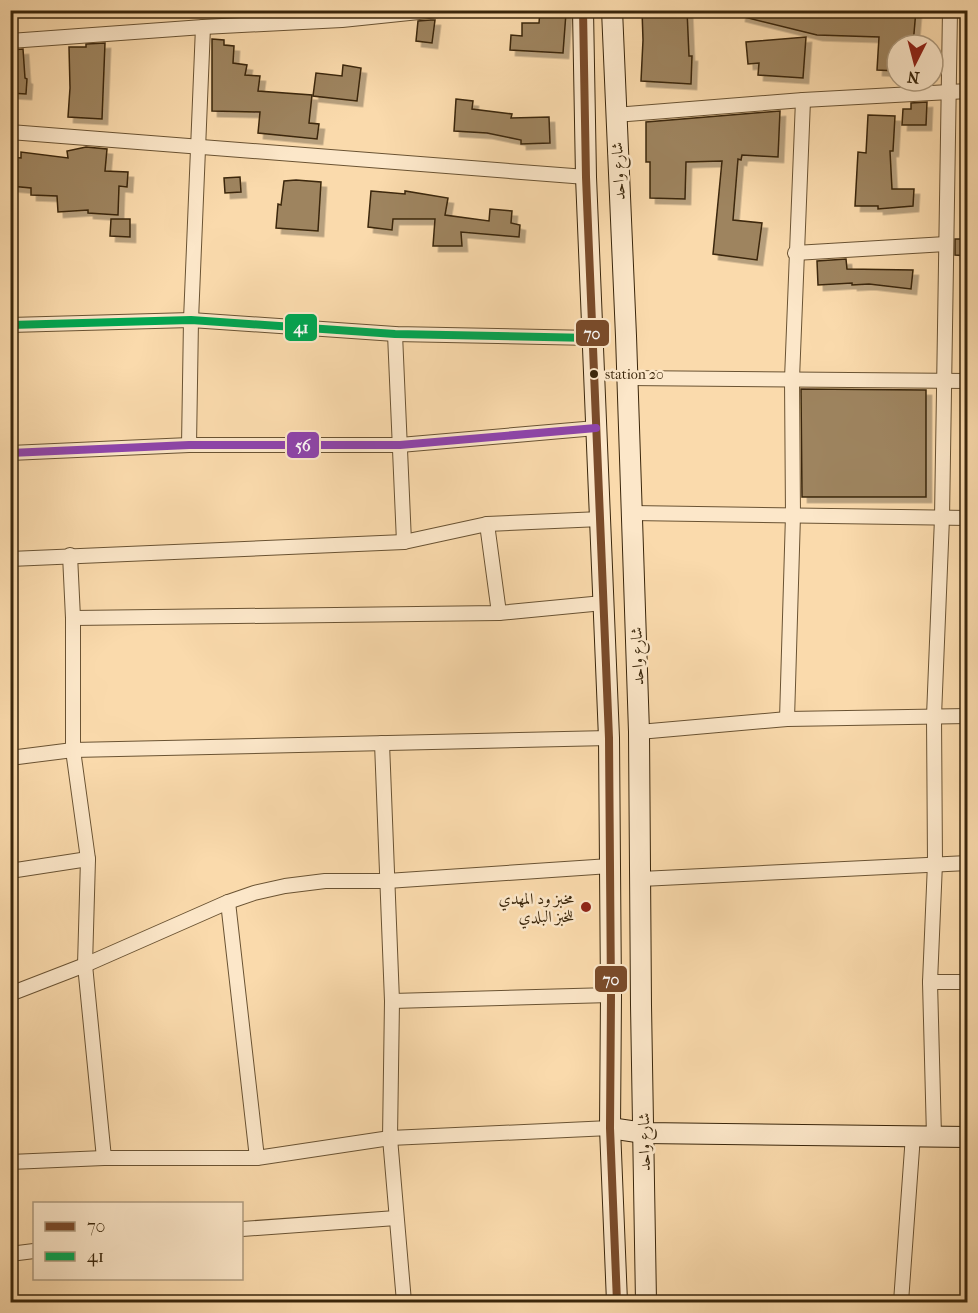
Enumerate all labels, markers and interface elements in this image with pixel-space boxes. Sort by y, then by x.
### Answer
north arrow [885,33,945,93]
text: N [906,67,921,88]
street label: شارع واحد [607,141,633,201]
line badge: 41 [284,313,318,342]
text: 41 [292,318,309,338]
line badge: 70 [575,319,610,347]
text: 70 [583,324,600,343]
place label: station 20 [605,366,664,383]
marker: station 20 [588,368,600,380]
line badge: 56 [286,431,320,459]
text: 56 [295,436,311,455]
street label: شارع واحد [626,626,652,685]
place label: مخبز ود المهدي للخبز البلدي [498,889,574,929]
marker: مخبز ود المهدي للخبز البلدي [579,900,593,914]
line badge: 70 [594,965,628,993]
text: 70 [602,970,619,989]
street label: شارع واحد [634,1113,658,1171]
legend [33,1202,243,1280]
text: 70 [87,1216,106,1237]
text: 41 [87,1246,104,1267]

